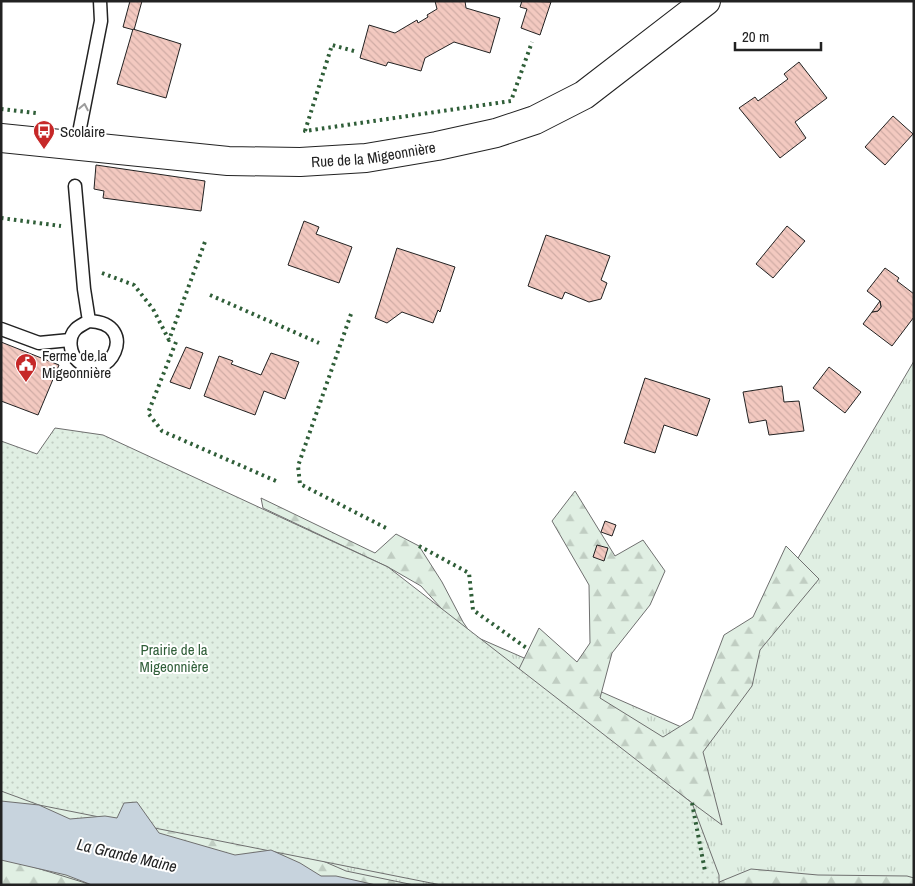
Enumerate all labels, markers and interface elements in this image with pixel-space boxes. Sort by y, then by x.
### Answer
scale bar [735,20,821,52]
text: 20 m [742,26,769,47]
one-way arrow [78,103,89,112]
bus stop icon: Scolaire [32,119,56,150]
place label: Scolaire [60,121,105,142]
street label: Rue de la Migeonnière [311,136,437,172]
place label: Ferme de la Migeonnière [42,345,111,383]
public building icon: Ferme de la Migeonnière [14,352,38,383]
park label: Prairie de la Migeonnière [139,639,209,677]
water label: La Grande Maine [75,833,179,877]

